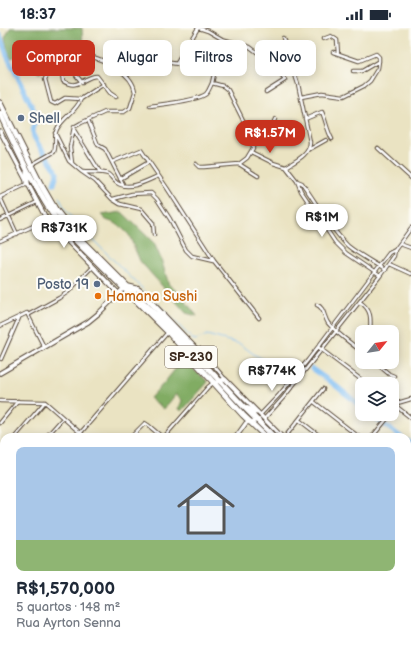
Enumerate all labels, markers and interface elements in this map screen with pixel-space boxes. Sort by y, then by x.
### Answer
text: 18:37 [20,5,56,24]
chip: Comprar [12,40,95,76]
chip: Alugar [103,40,172,76]
chip: Filtros [180,40,247,76]
chip: Novo [255,40,316,76]
place label: Shell [29,110,60,127]
marker: Shell [16,113,26,123]
pin: R$1.57M [233,120,307,154]
text: R$1.57M [244,125,296,141]
pin: R$1M [298,204,346,238]
text: R$1M [305,209,339,225]
pin: R$731K [31,215,97,249]
text: R$731K [41,220,87,236]
place label: Posto 19 [37,276,89,293]
marker: Posto 19 [92,279,102,289]
place label: Hamana Sushi [106,288,197,305]
marker: Hamana Sushi [93,291,103,301]
north arrow [355,325,399,369]
map controls [355,325,399,421]
road number: SP-230 [165,346,217,368]
pin: R$774K [239,358,305,392]
text: R$774K [248,363,296,379]
button: layers [355,377,399,421]
icon: home [170,473,242,545]
text: R$1,570,000 [16,579,115,599]
text: 5 quartos · 148 m² [16,599,120,615]
text: Rua Ayrton Senna [16,615,121,631]

